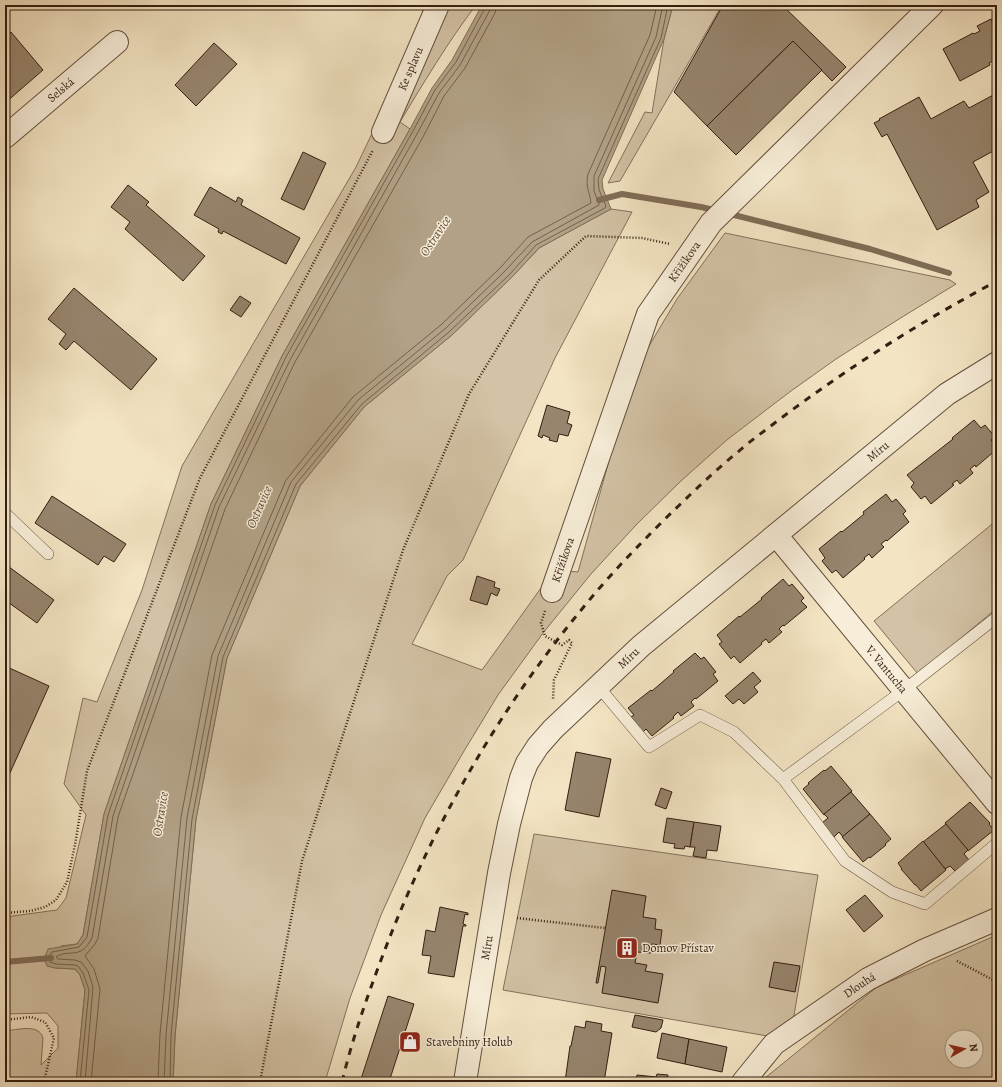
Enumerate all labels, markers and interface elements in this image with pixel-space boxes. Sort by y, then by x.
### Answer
street label: Ke splavu [394,44,427,93]
street label: Selská [44,74,78,106]
water label: Ostravice [416,212,455,259]
street label: Křižíkova [664,237,704,285]
street label: Míru [863,437,893,465]
water label: Ostravice [242,483,276,531]
street label: Křižíkova [548,535,578,585]
street label: V. Vantucha [861,641,912,697]
street label: Míru [614,643,643,672]
water label: Ostravice [148,790,172,838]
street label: Míru [477,934,497,961]
building icon: Domov Přístav [614,935,640,961]
place label: Domov Přístav [642,940,715,956]
street label: Dlouhá [840,968,879,1002]
shop icon: Stavebniny Holub [397,1029,423,1055]
north arrow [944,1029,984,1069]
place label: Stavebniny Holub [426,1034,513,1050]
text: N [965,1043,981,1053]

